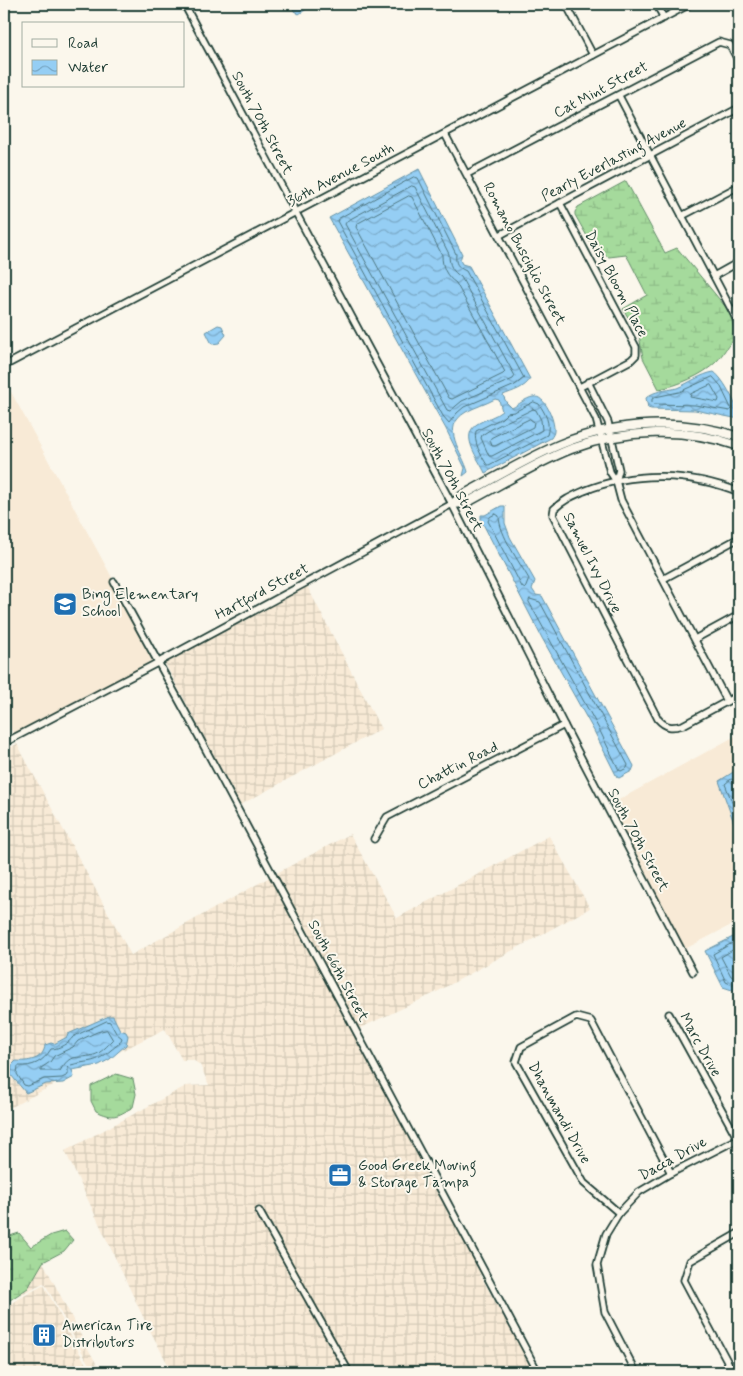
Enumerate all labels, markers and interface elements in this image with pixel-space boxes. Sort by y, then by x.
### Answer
legend [22,22,185,88]
text: Road [68,34,98,54]
street label: Cat Mint Street [550,57,652,123]
text: Water [68,58,108,78]
street label: South 70th Street [226,68,298,178]
street label: Pearly Everlasting Avenue [538,113,691,208]
street label: 36th Avenue South [284,138,398,212]
street label: Romano Busciglio Street [478,179,570,329]
street label: Daisy Bloom Place [580,227,653,341]
street label: South 70th Street [416,425,488,535]
street label: Samuel Ivy Drive [558,509,626,617]
street label: Hartford Street [212,559,313,627]
place label: Bing Elementary School [82,585,198,622]
school or university icon: Bing Elementary School [52,591,78,617]
street label: Chattin Road [414,737,502,795]
street label: South 70th Street [602,785,674,895]
street label: South 66th Street [303,917,373,1025]
street label: Marc Drive [674,1010,726,1081]
street label: Dhanmandi Drive [523,1058,595,1168]
street label: Dacca Drive [635,1132,711,1186]
place label: Good Greek Moving & Storage Tampa [358,1156,476,1193]
office icon: Good Greek Moving & Storage Tampa [327,1162,353,1188]
place label: American Tire Distributors [62,1316,153,1353]
building icon: American Tire Distributors [31,1322,57,1348]

